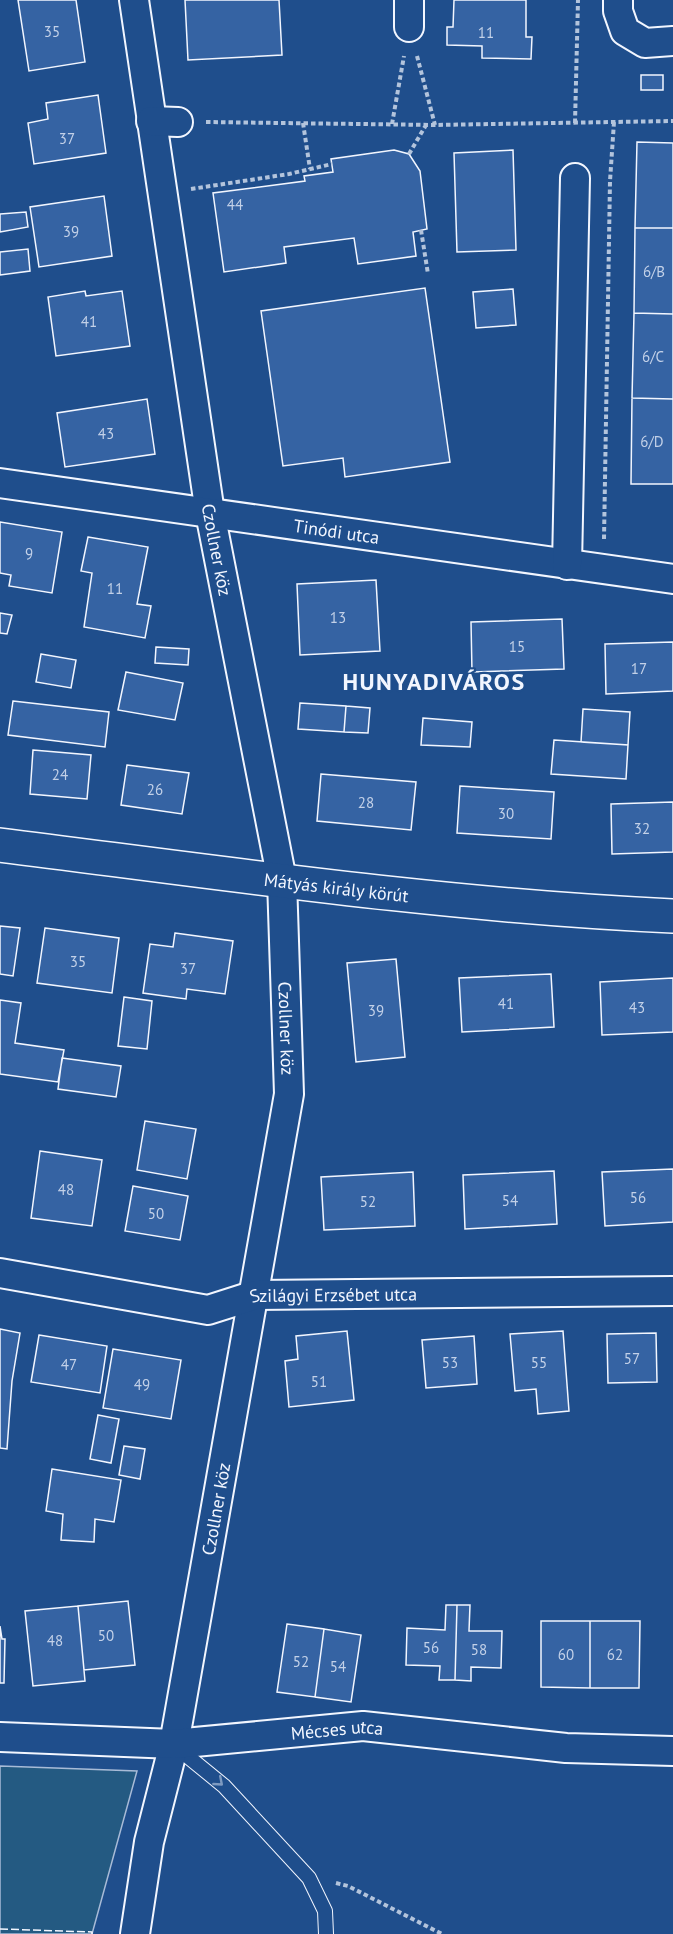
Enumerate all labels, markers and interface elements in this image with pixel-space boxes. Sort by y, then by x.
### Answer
house number: 35 [44,22,60,41]
house number: 11 [478,23,494,42]
house number: 37 [59,129,75,148]
house number: 44 [227,195,243,214]
house number: 39 [63,222,79,241]
house number: 6/B [643,262,665,281]
house number: 41 [81,312,97,331]
house number: 6/C [642,347,664,366]
house number: 43 [98,424,114,443]
house number: 6/D [640,432,664,451]
street label: Czollner köz [197,502,237,598]
street label: Tinódi utca [292,514,381,548]
house number: 9 [25,544,33,563]
house number: 11 [107,579,123,598]
house number: 13 [330,608,346,627]
house number: 15 [509,637,525,656]
house number: 17 [631,659,647,678]
district label: HUNYADIVÁROS [342,666,526,697]
house number: 24 [52,765,68,784]
house number: 26 [147,780,163,799]
house number: 28 [358,793,374,812]
house number: 30 [498,804,514,823]
house number: 32 [634,819,650,838]
street label: Mátyás király körút [263,867,410,907]
house number: 35 [70,952,86,971]
house number: 37 [180,959,196,978]
street label: Czollner köz [274,981,300,1075]
house number: 41 [498,994,514,1013]
house number: 43 [629,998,645,1017]
house number: 39 [368,1001,384,1020]
house number: 48 [58,1180,74,1199]
house number: 56 [630,1188,646,1207]
house number: 54 [502,1191,518,1210]
house number: 52 [360,1192,376,1211]
house number: 50 [148,1204,164,1223]
street label: Szilágyi Erzsébet utca [246,1282,417,1308]
house number: 57 [624,1349,640,1368]
house number: 53 [442,1353,458,1372]
house number: 55 [531,1353,547,1372]
house number: 47 [61,1355,77,1374]
house number: 51 [311,1372,327,1391]
house number: 49 [134,1375,150,1394]
street label: Czollner köz [197,1461,235,1557]
house number: 50 [98,1626,114,1645]
house number: 48 [47,1631,63,1650]
house number: 56 [423,1638,439,1657]
house number: 58 [471,1640,487,1659]
house number: 60 [558,1645,574,1664]
house number: 62 [607,1645,623,1664]
house number: 52 [293,1652,309,1671]
house number: 54 [330,1657,346,1676]
street label: Mécses utca [290,1714,385,1744]
one-way arrow [212,1775,223,1786]

